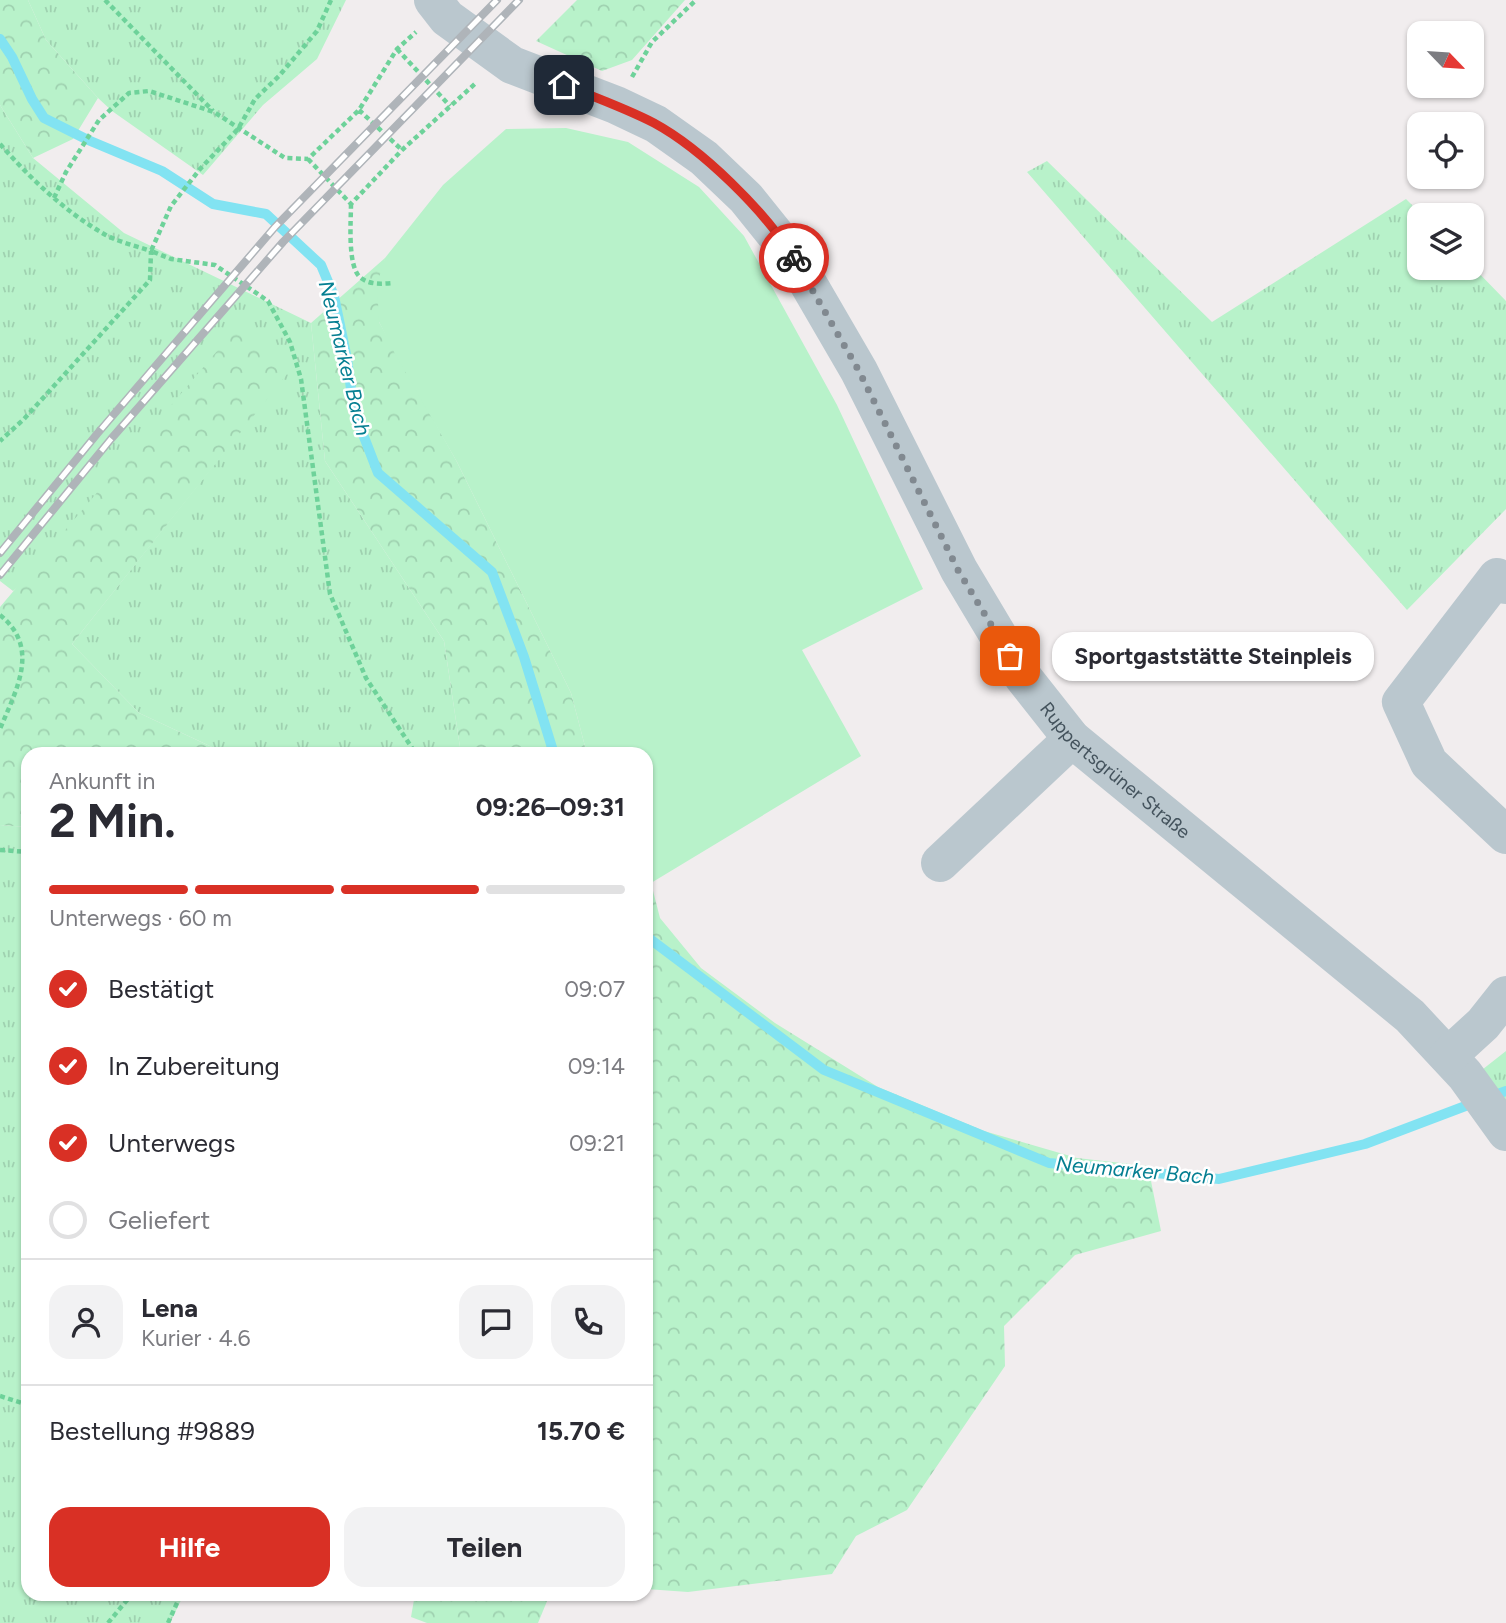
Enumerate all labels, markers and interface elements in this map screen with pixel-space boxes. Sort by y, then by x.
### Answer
north arrow [1407,21,1484,98]
map controls [1407,21,1484,280]
pin [534,55,594,115]
icon: home [545,66,583,104]
button: locate [1407,112,1484,189]
button: layers [1407,203,1484,280]
courier [759,223,829,293]
icon: bike [775,239,813,277]
water label: Neumarker Bach [314,278,376,438]
pin [980,626,1040,686]
callout: Sportgaststätte Steinpleis [1052,632,1374,680]
icon: bag [991,637,1029,675]
text: Sportgaststätte Steinpleis [1074,642,1352,670]
street label: Ruppertsgrüner Straße [1036,697,1195,843]
text: Ankunft in [49,767,155,795]
text: 09:26–09:31 [476,791,625,823]
text: 2 Min. [49,793,176,849]
text: Unterwegs · 60 m [49,904,232,932]
icon: check [49,970,87,1008]
text: Bestätigt [108,973,214,1005]
text: 09:07 [564,975,625,1003]
icon: check [49,1047,87,1085]
text: In Zubereitung [108,1050,280,1082]
text: 09:14 [568,1052,625,1080]
icon: check [49,1124,87,1162]
text: Unterwegs [108,1127,235,1159]
text: 09:21 [569,1129,625,1157]
water label: Neumarker Bach [1055,1151,1215,1189]
text: Geliefert [108,1204,210,1236]
button: person [49,1285,123,1359]
button: chat [459,1285,533,1359]
button: phone [551,1285,625,1359]
text: Lena [141,1292,198,1324]
text: Kurier · 4.6 [141,1324,251,1352]
text: Bestellung #9889 [49,1415,255,1447]
text: 15.70 € [537,1415,625,1447]
button: Hilfe [49,1507,330,1587]
button: Teilen [344,1507,625,1587]

